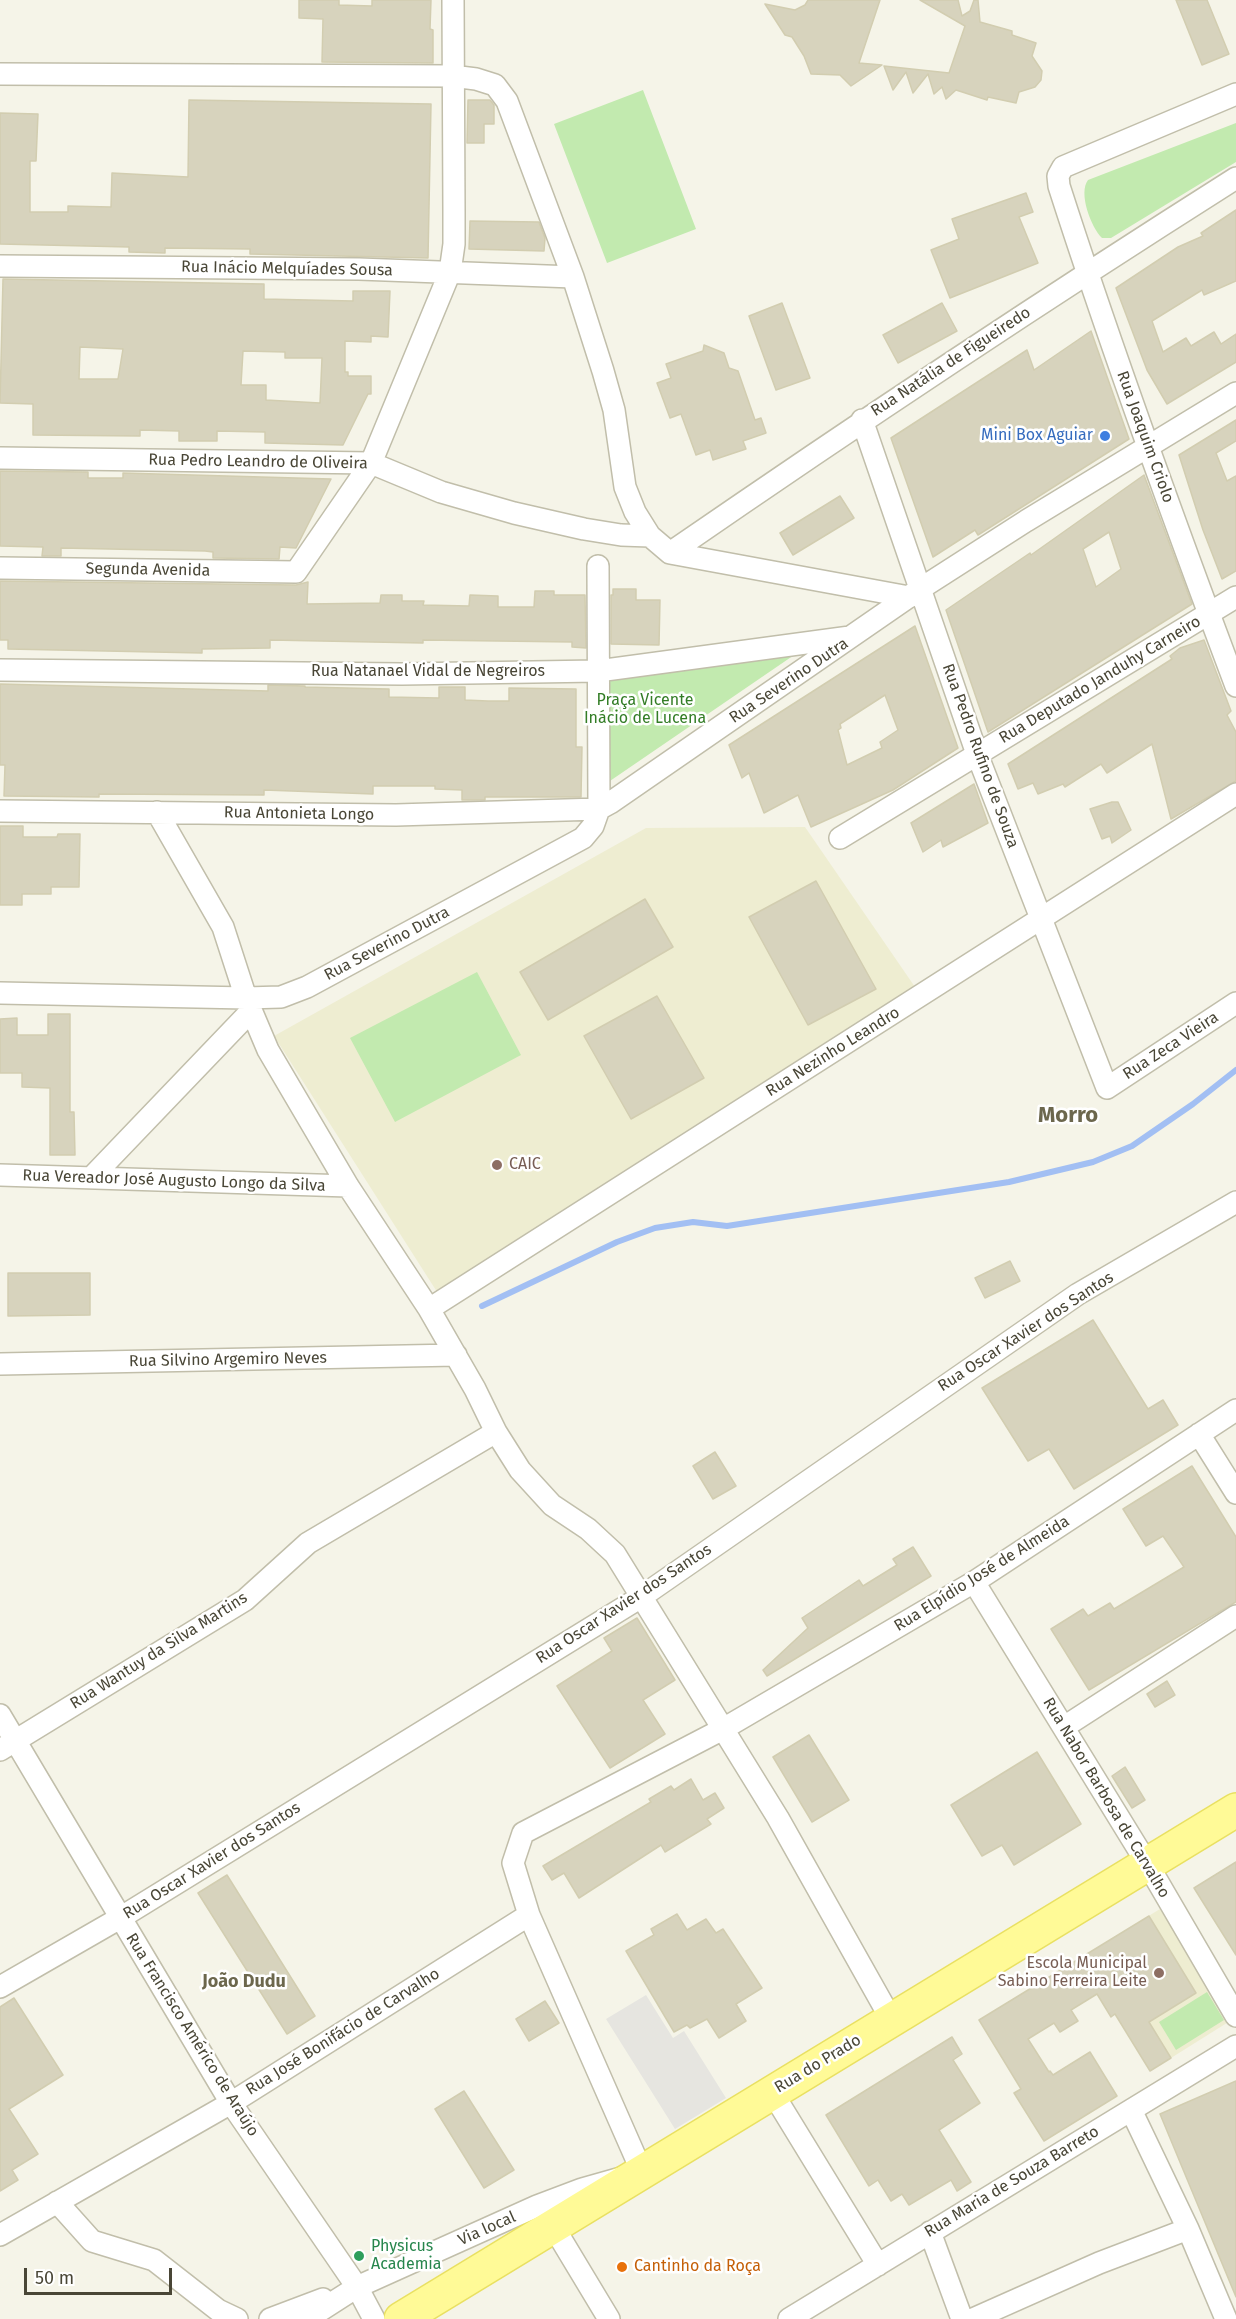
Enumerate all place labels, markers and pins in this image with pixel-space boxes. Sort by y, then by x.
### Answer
place label: Mini Box Aguiar [981,426,1093,446]
marker: Mini Box Aguiar [1098,429,1112,443]
place label: CAIC [509,1155,541,1175]
marker: CAIC [490,1158,504,1172]
place label: Escola Municipal Sabino Ferreira Leite [998,1954,1147,1992]
marker: Escola Municipal Sabino Ferreira Leite [1152,1966,1166,1980]
place label: Physicus Academia [371,2237,442,2275]
marker: Physicus Academia [352,2249,366,2263]
place label: Cantinho da Roça [634,2257,761,2277]
marker: Cantinho da Roça [615,2260,629,2274]

